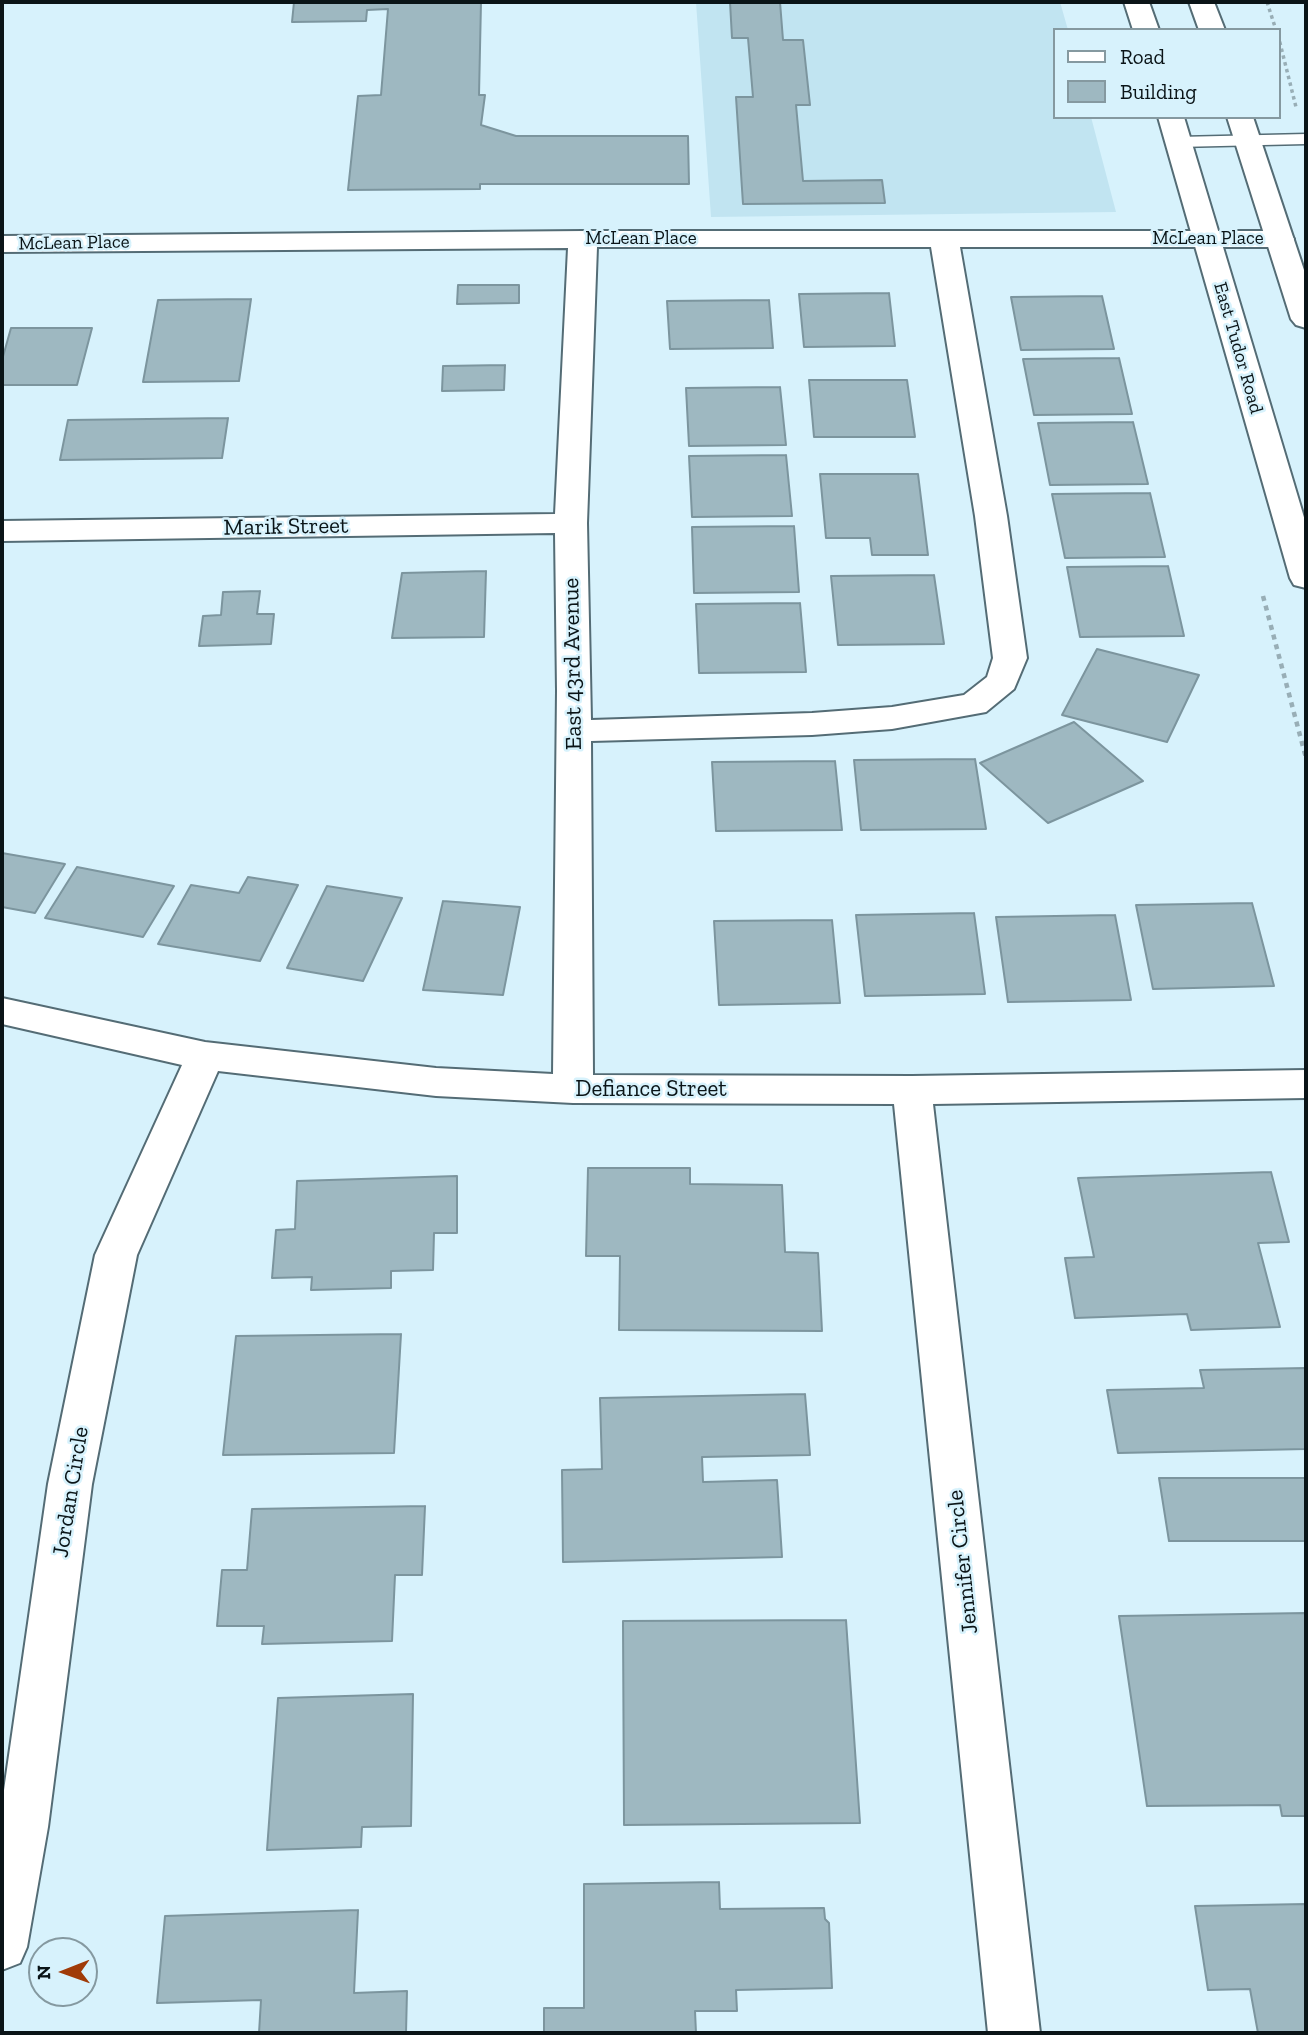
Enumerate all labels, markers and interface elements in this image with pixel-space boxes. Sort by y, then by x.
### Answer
legend [1052,28,1280,119]
text: Road [1120,44,1165,69]
text: Building [1120,79,1197,104]
street label: McLean Place [585,228,697,250]
street label: McLean Place [1152,228,1264,250]
street label: McLean Place [18,231,130,255]
street label: East Tudor Road [1208,280,1268,416]
street label: Marik Street [223,512,349,542]
street label: East 43rd Avenue [558,578,588,750]
street label: Defiance Street [575,1075,727,1103]
street label: Jordan Circle [47,1425,95,1559]
street label: Jennifer Circle [942,1489,984,1635]
north arrow [28,1937,98,2007]
text: N [32,1965,55,1980]

